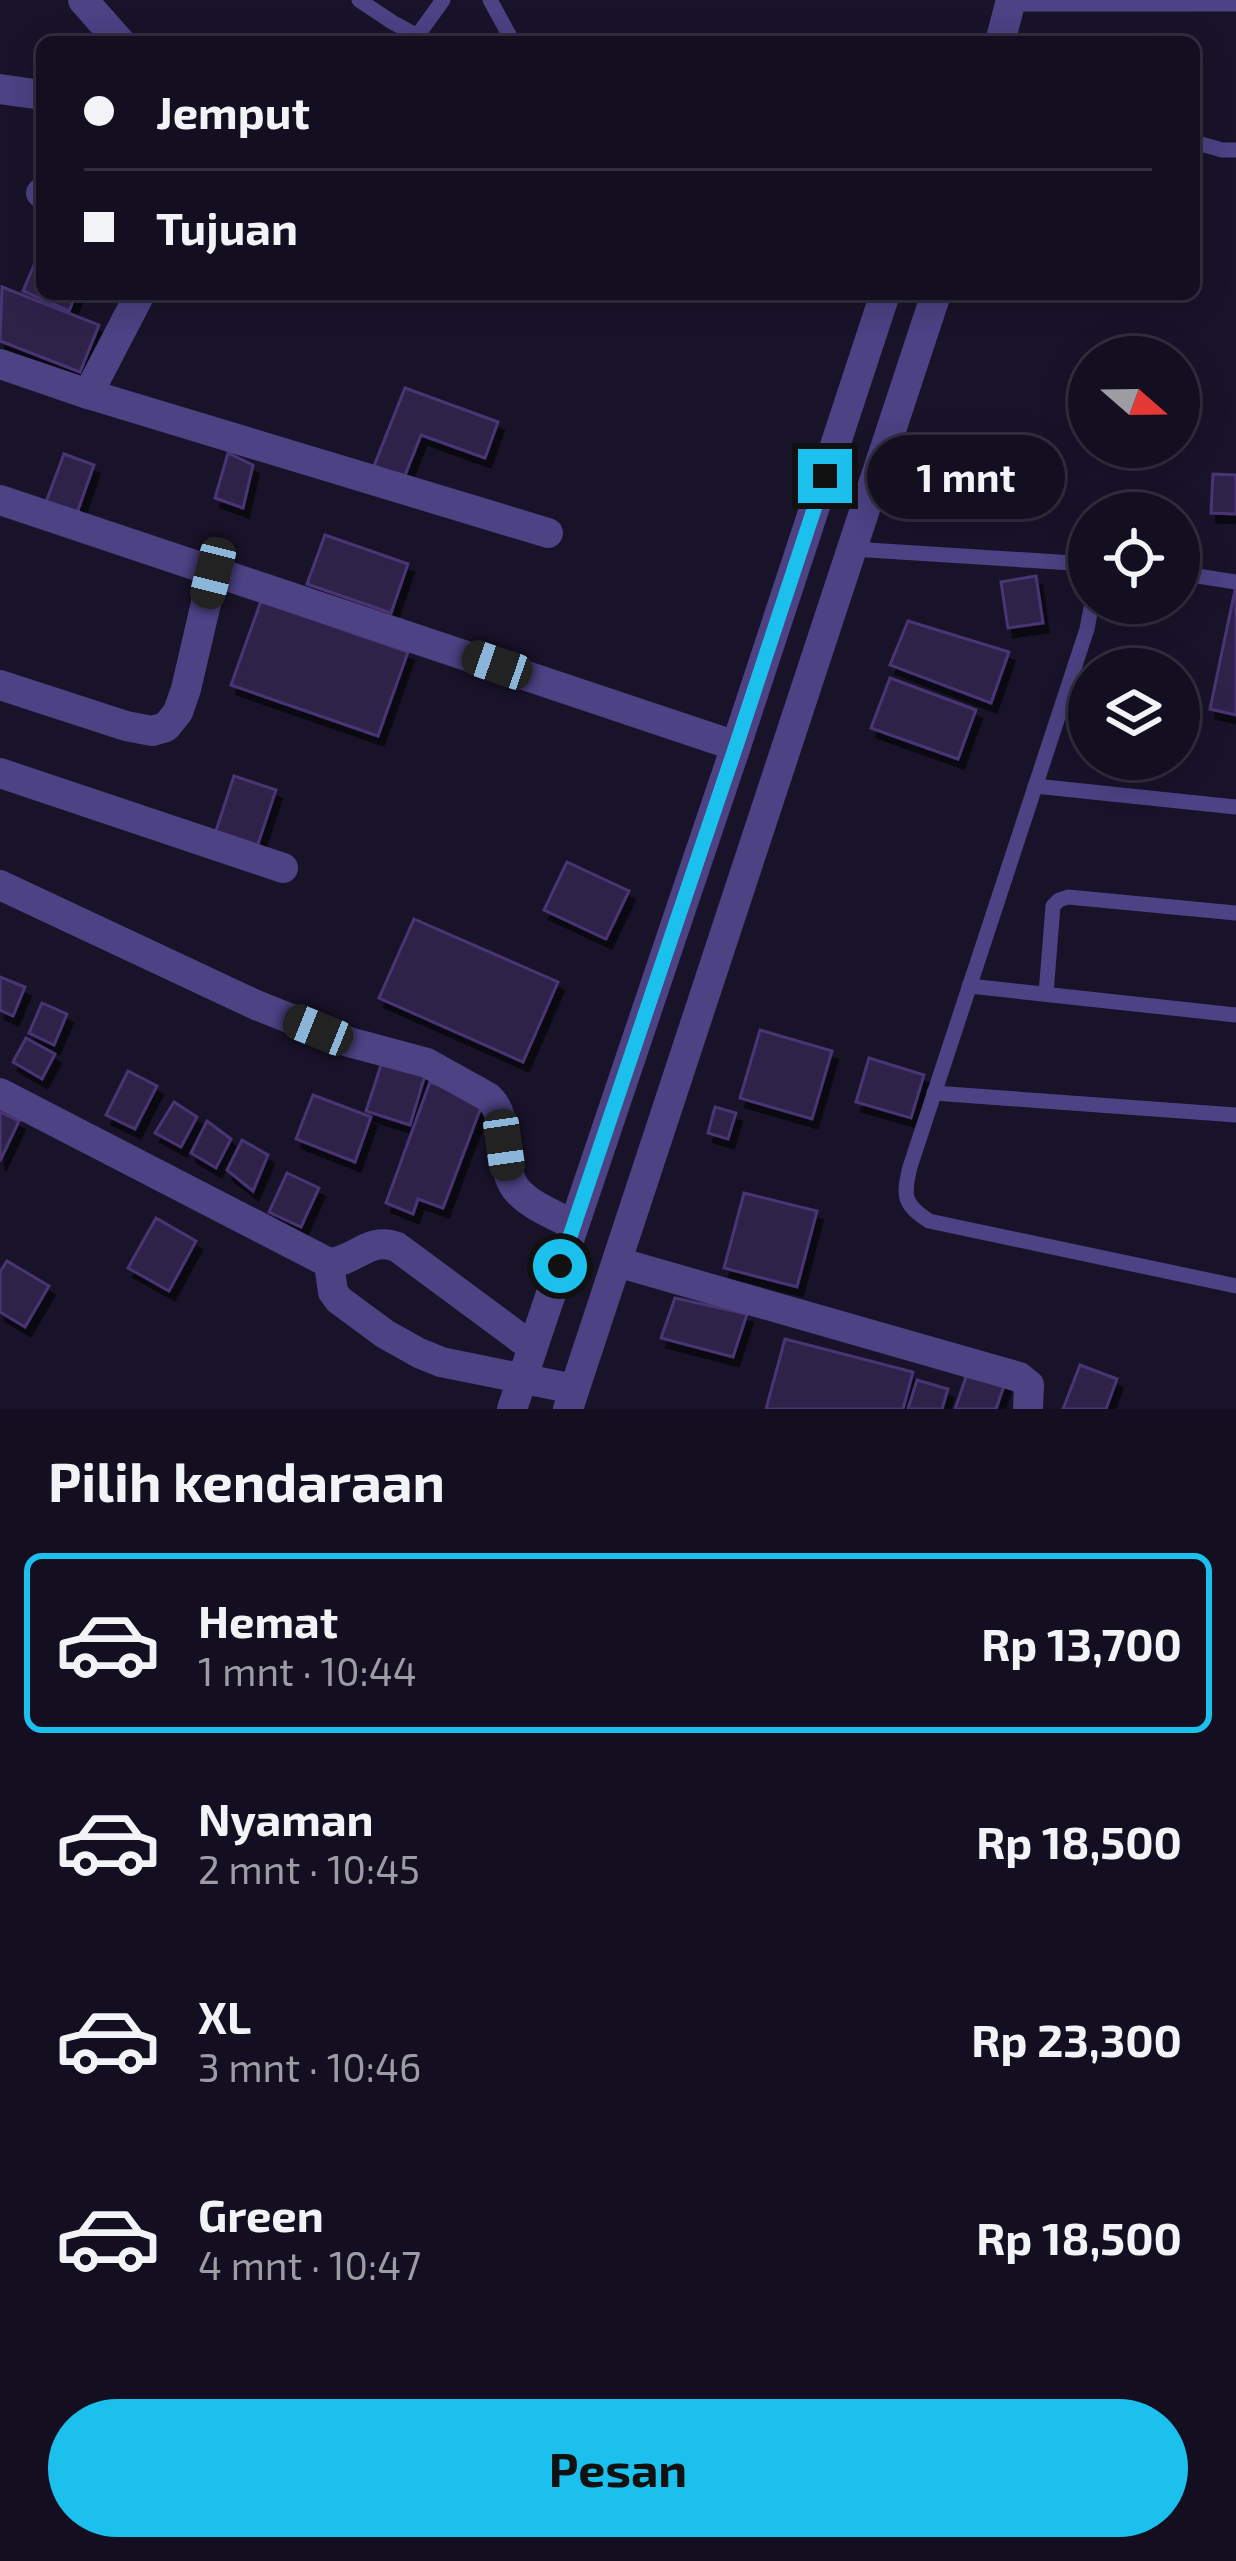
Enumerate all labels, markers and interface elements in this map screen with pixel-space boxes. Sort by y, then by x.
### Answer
text: Jemput [156,84,310,138]
text: Tujuan [156,200,298,254]
north arrow [1068,336,1200,468]
map controls [1068,336,1200,780]
callout: 1 mnt [867,434,1065,518]
route end [798,449,852,503]
text: 1 mnt [916,453,1016,500]
button: locate [1068,492,1200,624]
car [187,534,239,612]
car [457,636,537,694]
button: layers [1068,648,1200,780]
car [278,1000,358,1060]
car [481,1107,527,1183]
route start [533,1239,587,1293]
text: Pilih kendaraan [48,1448,445,1513]
icon: car [54,1589,162,1697]
text: Hemat [198,1593,338,1647]
text: Rp 13,700 [981,1616,1182,1670]
text: 1 mnt · 10:44 [198,1647,417,1694]
icon: car [54,1787,162,1895]
text: Nyaman [198,1791,374,1845]
text: Rp 18,500 [976,1814,1182,1868]
text: 2 mnt · 10:45 [198,1845,420,1892]
icon: car [54,1985,162,2093]
text: XL [198,1989,251,2043]
text: Rp 23,300 [971,2012,1182,2066]
text: 3 mnt · 10:46 [198,2043,421,2090]
icon: car [54,2183,162,2291]
text: Green [198,2187,324,2241]
text: Rp 18,500 [976,2210,1182,2264]
text: 4 mnt · 10:47 [198,2241,421,2288]
button: Pesan [48,2399,1188,2537]

